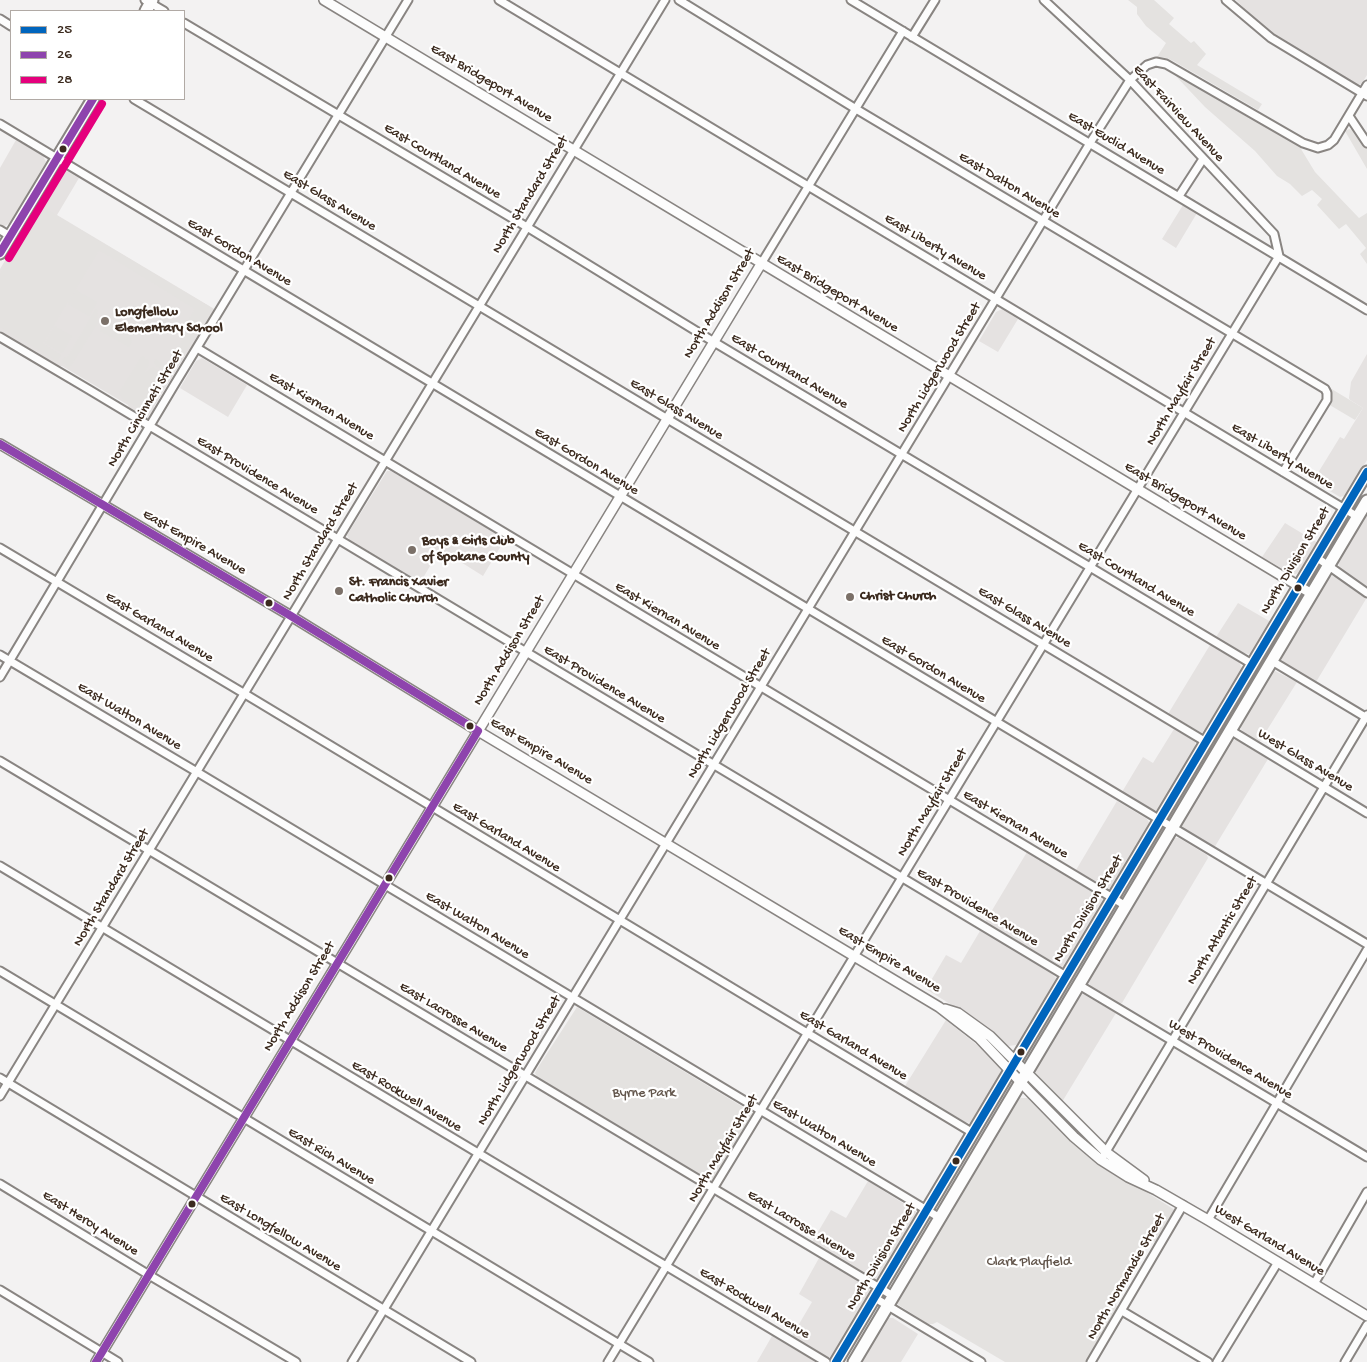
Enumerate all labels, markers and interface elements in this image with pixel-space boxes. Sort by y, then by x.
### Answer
legend [10,10,185,100]
text: 25 [57,21,72,39]
street label: East Bridgeport Avenue [427,41,555,127]
text: 26 [57,46,72,64]
street label: East Fairview Avenue [1129,62,1227,166]
text: 28 [57,71,73,89]
street label: East Euclid Avenue [1064,108,1168,180]
street label: East Courtland Avenue [380,120,504,204]
street label: North Standard Street [489,133,573,257]
unlabelled marker [58,144,68,154]
street label: East Dalton Avenue [955,149,1063,223]
street label: East Glass Avenue [279,166,379,236]
street label: East Liberty Avenue [881,211,989,285]
street label: East Gordon Avenue [184,215,294,291]
street label: North Addison Street [681,246,759,362]
street label: East Bridgeport Avenue [773,251,901,337]
street label: North Lidgerwood Street [895,300,985,436]
place label: Longfellow Elementary School [115,305,223,338]
marker: Longfellow Elementary School [99,315,111,327]
street label: East Courtland Avenue [727,330,851,414]
street label: North Mayfair Street [1143,335,1221,449]
street label: North Cincinnati Street [104,347,188,471]
street label: East Kiernan Avenue [265,369,377,445]
street label: East Glass Avenue [626,375,726,445]
street label: East Liberty Avenue [1228,420,1336,494]
street label: East Gordon Avenue [531,424,641,500]
street label: East Providence Avenue [193,433,321,519]
street label: East Bridgeport Avenue [1121,459,1249,545]
street label: North Standard Street [279,480,363,604]
street label: North Division Street [1257,504,1335,618]
street label: East Empire Avenue [139,507,249,579]
place label: Boys & Girls Club of Spokane County [422,534,529,566]
street label: East Courtland Avenue [1074,538,1198,622]
marker: Boys & Girls Club of Spokane County [406,544,418,556]
place label: St. Francis Xavier Catholic Church [349,575,448,608]
street label: East Kiernan Avenue [611,579,723,655]
street label: East Glass Avenue [974,583,1074,653]
unlabelled marker [1293,583,1303,593]
marker: St. Francis Xavier Catholic Church [333,585,345,597]
street label: East Garland Avenue [102,589,216,667]
place label: Christ Church [860,589,936,605]
marker: Christ Church [844,591,856,603]
street label: North Addison Street [471,593,549,709]
unlabelled marker [264,598,274,608]
street label: East Gordon Avenue [878,632,988,708]
street label: East Providence Avenue [540,642,668,728]
street label: North Lidgerwood Street [685,646,775,782]
street label: East Walton Avenue [74,679,184,755]
street label: East Empire Avenue [487,715,595,789]
unlabelled marker [465,721,475,731]
street label: West Glass Avenue [1254,726,1356,796]
street label: North Mayfair Street [894,746,972,860]
street label: East Kiernan Avenue [959,787,1071,863]
street label: East Garland Avenue [449,799,563,877]
street label: North Standard Street [70,826,154,950]
street label: North Division Street [1050,852,1128,966]
street label: East Providence Avenue [913,865,1041,951]
unlabelled marker [384,873,394,883]
street label: North Atlantic Street [1184,874,1262,988]
street label: East Walton Avenue [422,888,532,964]
street label: East Empire Avenue [835,923,943,997]
street label: North Addison Street [261,939,339,1055]
street label: East Lacrosse Avenue [396,979,510,1057]
street label: North Lidgerwood Street [475,993,565,1129]
street label: East Garland Avenue [796,1007,910,1085]
street label: West Providence Avenue [1165,1016,1295,1104]
unlabelled marker [1016,1047,1026,1057]
street label: East Rockwell Avenue [348,1057,464,1137]
park label: Byrne Park [613,1086,675,1102]
street label: North Mayfair Street [685,1092,763,1206]
street label: East Walton Avenue [769,1096,879,1172]
street label: East Rich Avenue [284,1124,378,1190]
unlabelled marker [951,1156,961,1166]
street label: East Lacrosse Avenue [744,1187,858,1265]
street label: East Heroy Avenue [39,1188,141,1260]
street label: East Longfellow Avenue [216,1190,344,1276]
unlabelled marker [187,1199,197,1209]
street label: North Division Street [843,1200,921,1314]
street label: West Garland Avenue [1211,1201,1327,1281]
street label: North Normandie Street [1084,1211,1170,1343]
park label: Clark Playfield [987,1255,1071,1271]
street label: East Rockwell Avenue [696,1264,812,1344]

